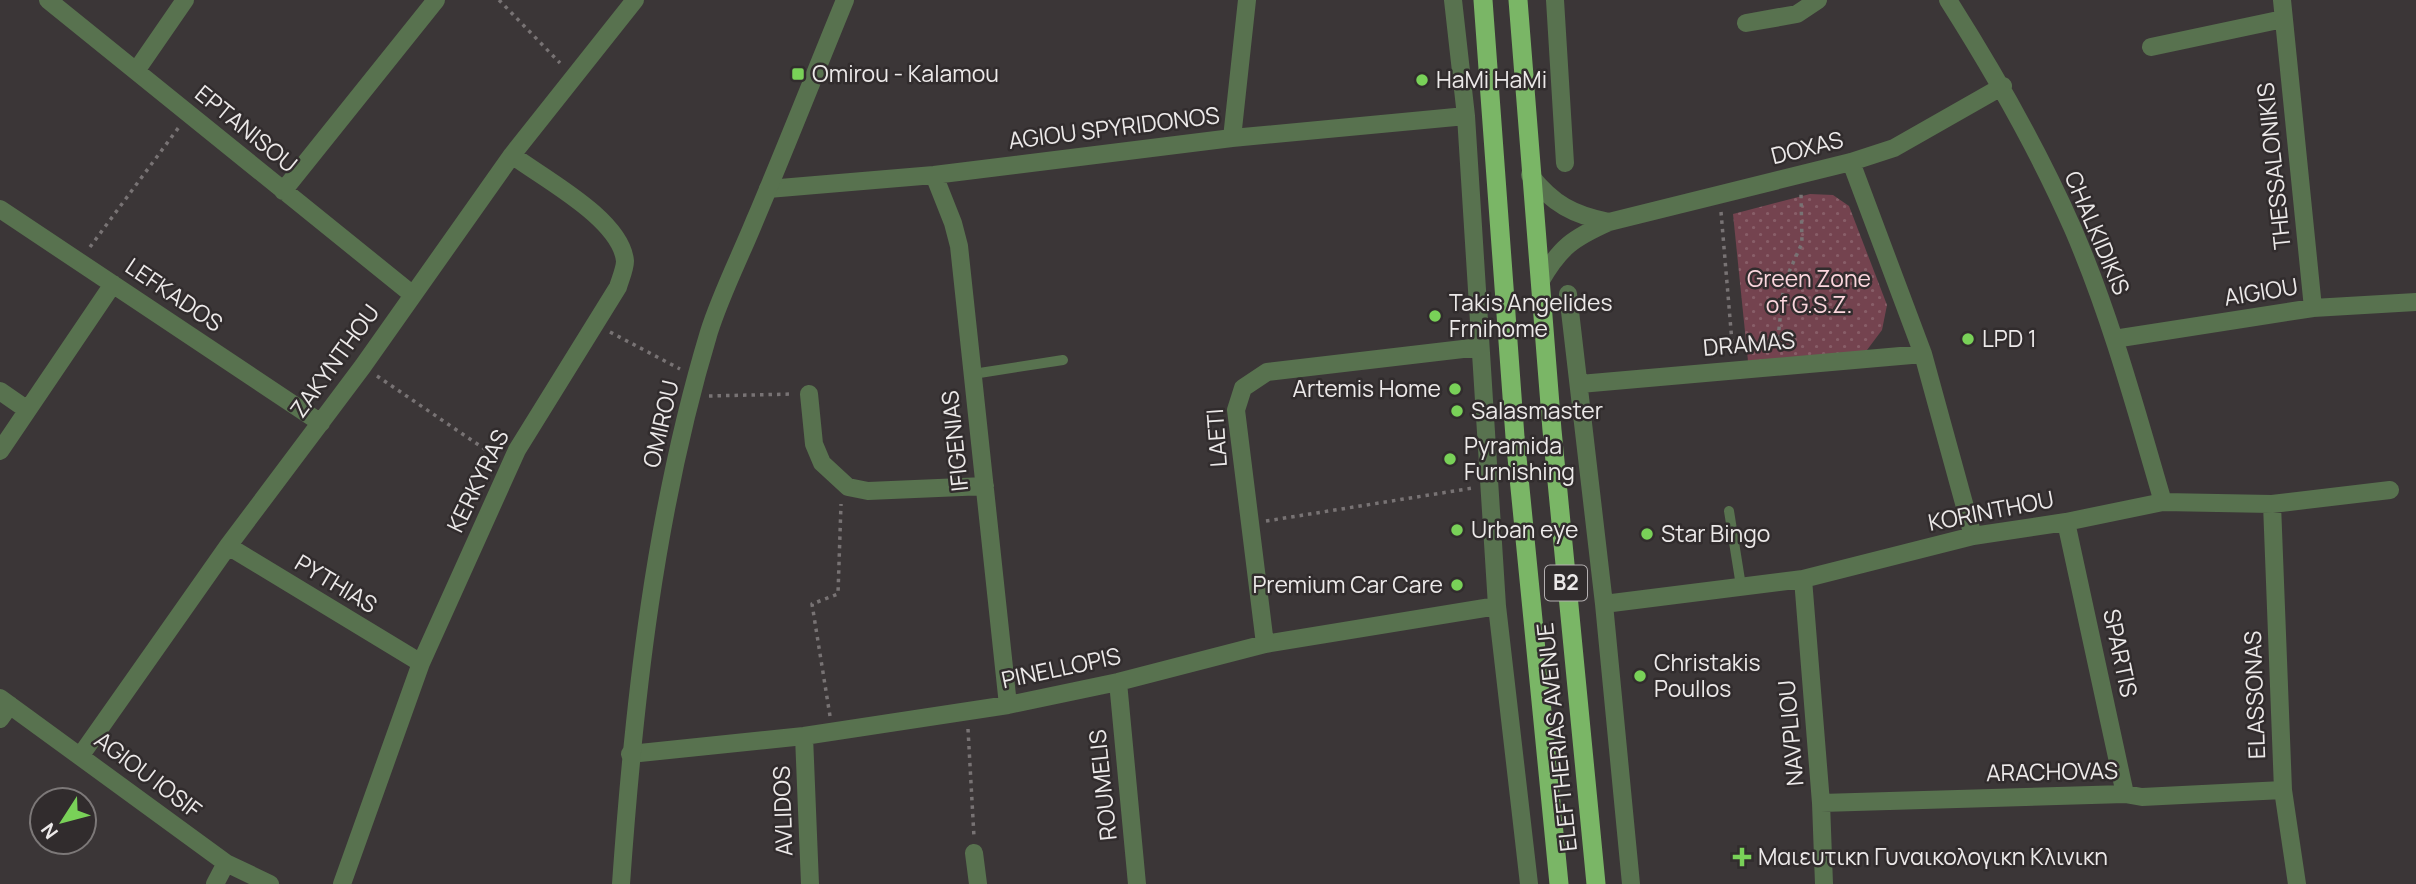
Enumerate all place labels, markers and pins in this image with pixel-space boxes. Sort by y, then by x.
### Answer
place label: Omirou - Kalamou [812,57,999,89]
place label: HaMi HaMi [1436,63,1547,95]
marker: Omirou - Kalamou [790,66,806,82]
marker: HaMi HaMi [1414,72,1430,88]
place label: Takis Angelides Frnihome [1449,286,1613,344]
marker: Takis Angelides Frnihome [1427,308,1443,324]
place label: LPD 1 [1982,322,2037,354]
marker: LPD 1 [1960,331,1976,347]
place label: Artemis Home [1293,372,1441,404]
marker: Artemis Home [1447,381,1463,397]
place label: Salasmaster [1471,394,1603,426]
marker: Salasmaster [1449,403,1465,419]
place label: Pyramida Furnishing [1464,429,1575,487]
marker: Pyramida Furnishing [1442,451,1458,467]
place label: Urban eye [1471,513,1578,545]
place label: Star Bingo [1661,517,1770,549]
marker: Urban eye [1449,522,1465,538]
marker: Star Bingo [1639,526,1655,542]
place label: Premium Car Care [1252,568,1443,600]
marker: Premium Car Care [1449,577,1465,593]
place label: Christakis Poullos [1654,646,1761,704]
marker: Christakis Poullos [1632,668,1648,684]
place label: Μαιευτικη Γυναικολογικη Κλινικη [1758,840,2108,872]
marker: Μαιευτικη Γυναικολογικη Κλινικη [1732,847,1752,867]

